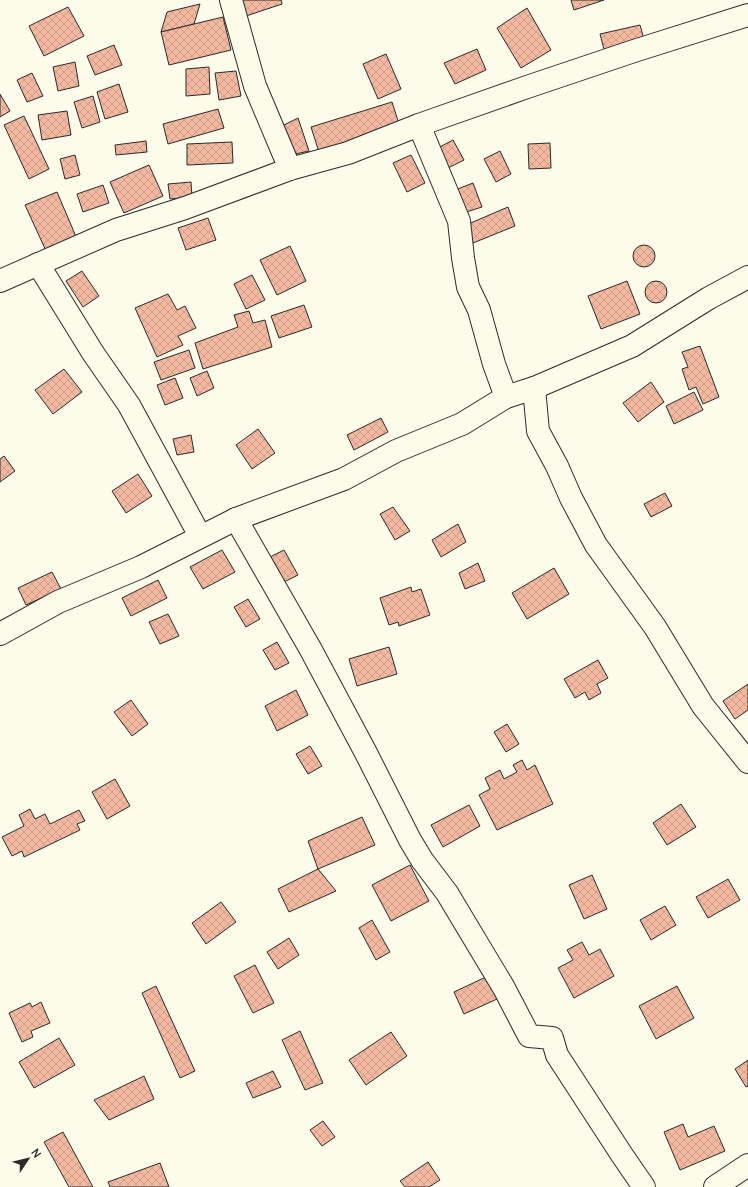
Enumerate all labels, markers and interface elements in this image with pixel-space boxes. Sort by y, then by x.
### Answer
north arrow [8,1139,48,1179]
text: N [28,1145,45,1161]

